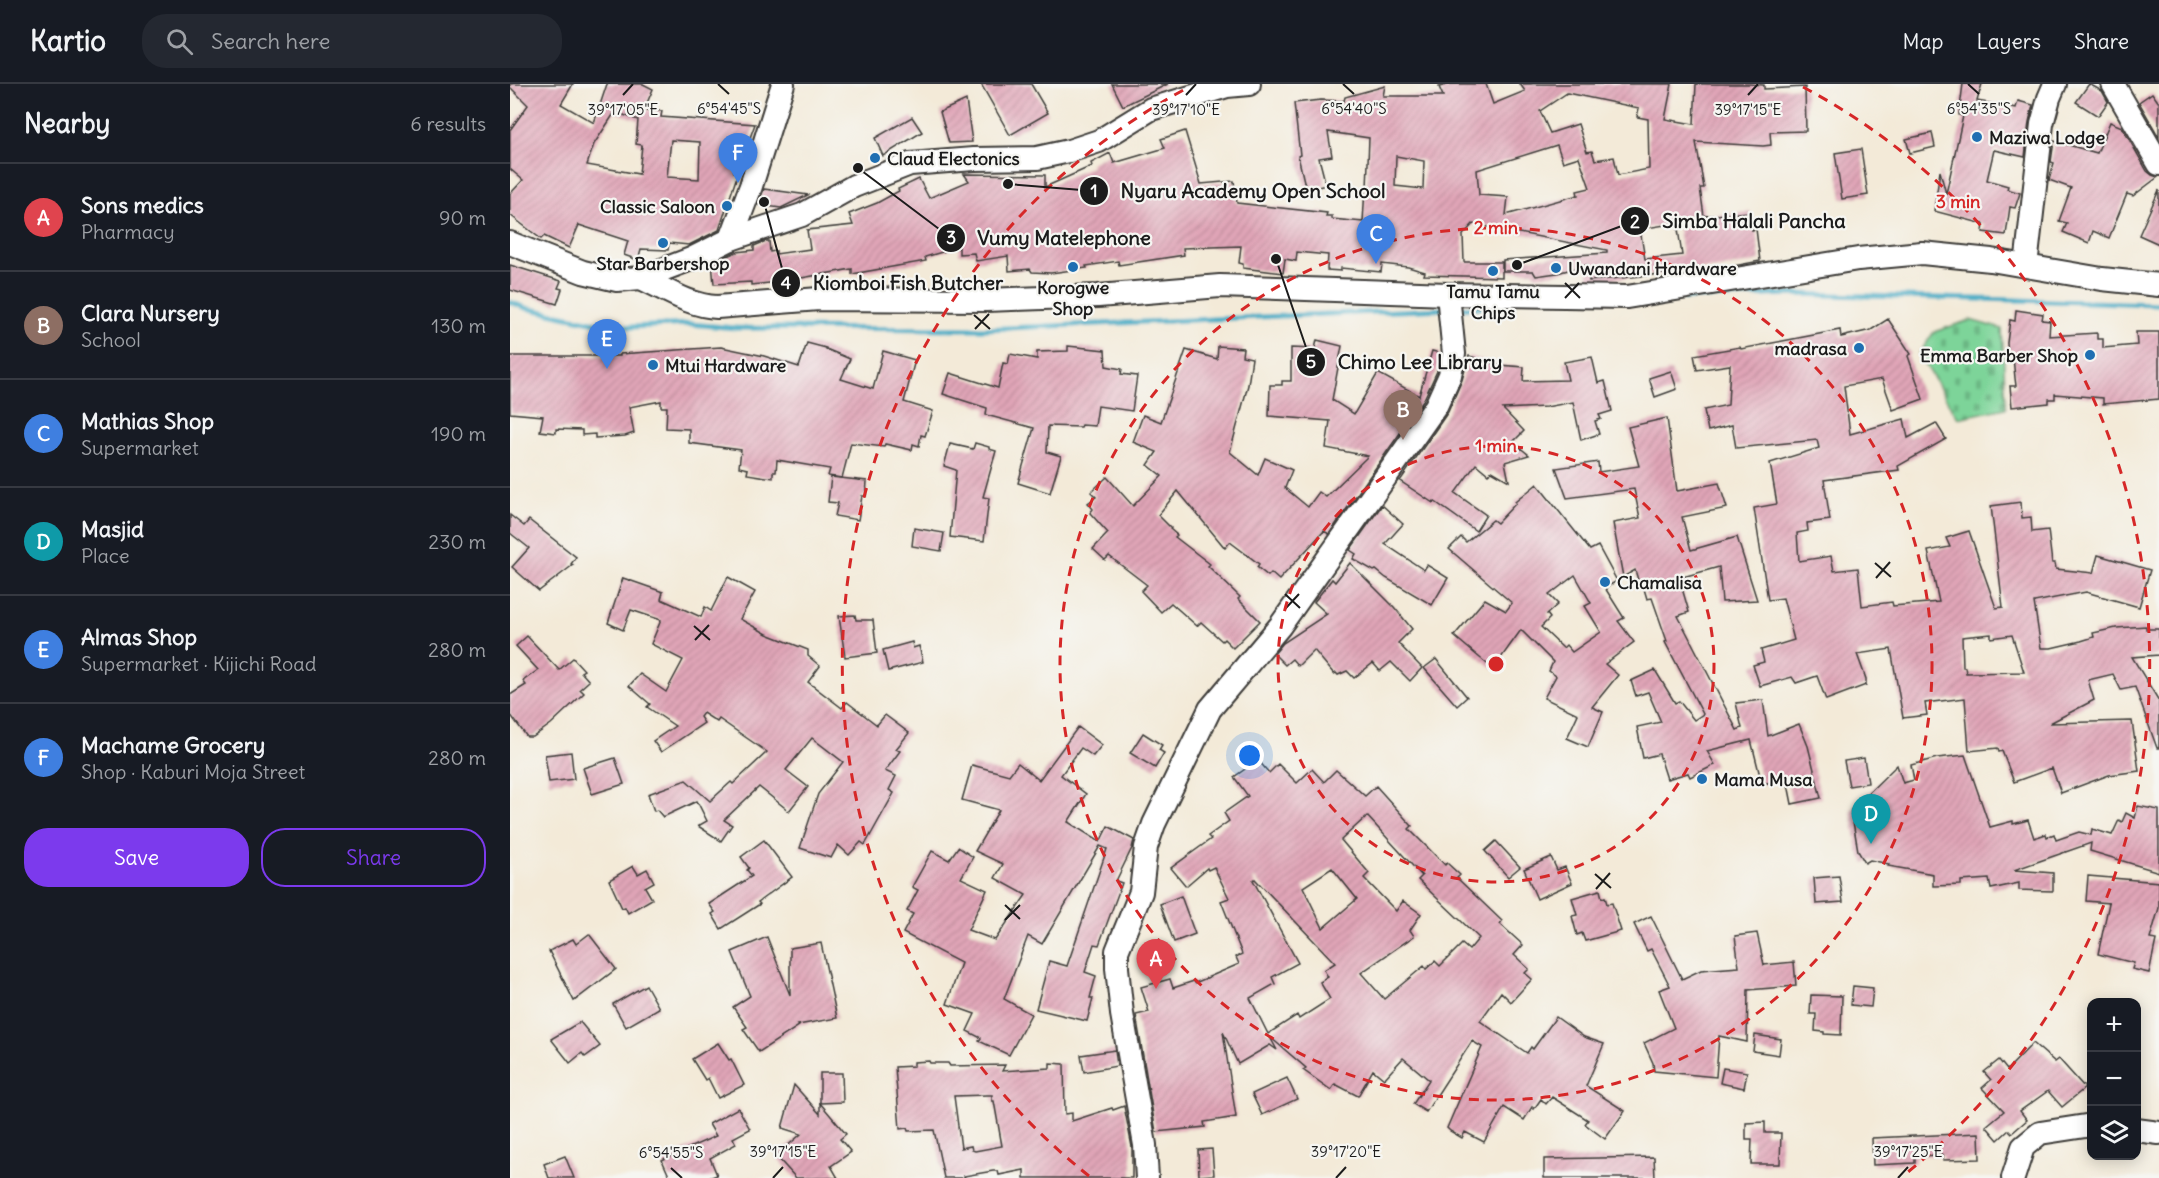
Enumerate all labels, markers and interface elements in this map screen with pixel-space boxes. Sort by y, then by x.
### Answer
search box [142,14,562,68]
text: Kartio [30,23,106,59]
icon: search [163,25,196,58]
text: Search here [211,27,330,55]
text: Map [1903,28,1943,55]
text: Layers [1976,28,2041,55]
text: Share [2074,28,2129,55]
text: 6°54'45"S [697,99,761,118]
text: 6°54'40"S [1321,99,1387,118]
text: 6°54'35"S [1947,99,2011,118]
text: 39°17'05"E [588,100,659,119]
text: 39°17'10"E [1152,100,1220,119]
text: 39°17'15"E [1715,100,1782,119]
text: Nearby [24,107,110,140]
text: 6 results [410,111,486,136]
place label: Maziwa Lodge [1989,126,2105,149]
marker: Maziwa Lodge [1970,130,1984,144]
pin: F [718,134,758,183]
place label: Claud Electonics [887,147,1020,170]
marker: Claud Electonics [868,151,882,165]
callout: Nyaru Academy Open School [1079,172,1398,210]
text: Nyaru Academy Open School [1120,178,1386,203]
text: 1 [1090,179,1098,202]
text: 3 min [1936,190,1981,213]
text: Sons medics [81,191,204,219]
place label: Classic Saloon [600,195,716,218]
marker: Classic Saloon [720,199,734,213]
callout: Simba Halali Pancha [1620,202,1858,240]
text: A [37,205,50,230]
text: 90 m [439,205,486,230]
text: Simba Halali Pancha [1662,208,1846,233]
text: 2 [1630,210,1640,233]
pin: C [1356,214,1396,264]
text: 2 min [1474,216,1519,239]
text: Pharmacy [81,219,175,244]
callout: Vumy Matelephone [936,219,1163,257]
text: Vumy Matelephone [977,225,1151,250]
text: 3 [946,226,956,249]
marker: Star Barbershop [656,236,670,250]
place label: Star Barbershop [596,252,730,275]
place label: Uwandani Hardware [1568,257,1737,280]
marker: Korogwe Shop [1066,260,1080,274]
marker: Uwandani Hardware [1549,261,1563,275]
callout: Kiomboi Fish Butcher [771,264,1015,302]
marker: Tamu Tamu Chips [1486,264,1500,278]
text: Kiomboi Fish Butcher [813,270,1004,295]
text: 4 [781,271,792,294]
place label: Korogwe Shop [1037,276,1109,320]
place label: Tamu Tamu Chips [1446,280,1540,324]
text: Clara Nursery [81,299,220,327]
text: B [37,313,50,338]
text: 130 m [431,313,486,338]
pin: E [588,320,626,369]
text: School [81,327,141,352]
place label: madrasa [1775,337,1847,360]
marker: madrasa [1852,341,1866,355]
callout: Chimo Lee Library [1296,343,1514,381]
place label: Emma Barber Shop [1920,344,2078,367]
marker: Emma Barber Shop [2083,348,2097,362]
text: Chimo Lee Library [1338,349,1502,374]
text: 5 [1306,350,1316,373]
place label: Mtui Hardware [665,354,787,377]
marker: Mtui Hardware [646,358,660,372]
pin: B [1384,390,1422,440]
text: Mathias Shop [81,407,214,435]
text: C [37,421,50,446]
text: 190 m [431,421,486,446]
text: 1 min [1475,434,1517,457]
text: Supermarket [81,435,199,460]
text: Masjid [81,515,144,543]
text: D [36,529,51,554]
text: 230 m [428,529,486,554]
text: Place [81,543,129,568]
place label: Chamalisa [1617,571,1702,594]
marker: Chamalisa [1598,575,1612,589]
text: Almas Shop [81,623,197,651]
text: E [38,637,49,662]
text: 280 m [428,637,486,662]
text: Supermarket · Kijichi Road [81,651,316,676]
centre of rings [1486,654,1506,674]
text: Machame Grocery [81,731,265,759]
your location [1235,741,1264,770]
text: F [38,745,49,770]
text: 280 m [428,745,486,770]
text: Shop · Kaburi Moja Street [81,759,305,784]
place label: Mama Musa [1714,768,1813,791]
marker: Mama Musa [1695,772,1709,786]
pin: D [1852,794,1890,844]
button: Save [24,828,249,887]
button: Share [261,828,486,887]
pin: A [1136,940,1176,989]
map controls [2087,998,2141,1160]
button: + [2087,998,2141,1052]
button: − [2087,1052,2141,1106]
button: layers [2087,1106,2141,1160]
text: 39°17'15"E [750,1142,817,1161]
text: 39°17'20"E [1311,1142,1381,1161]
text: 39°17'25"E [1873,1142,1943,1161]
text: 6°54'55"S [639,1143,703,1162]

